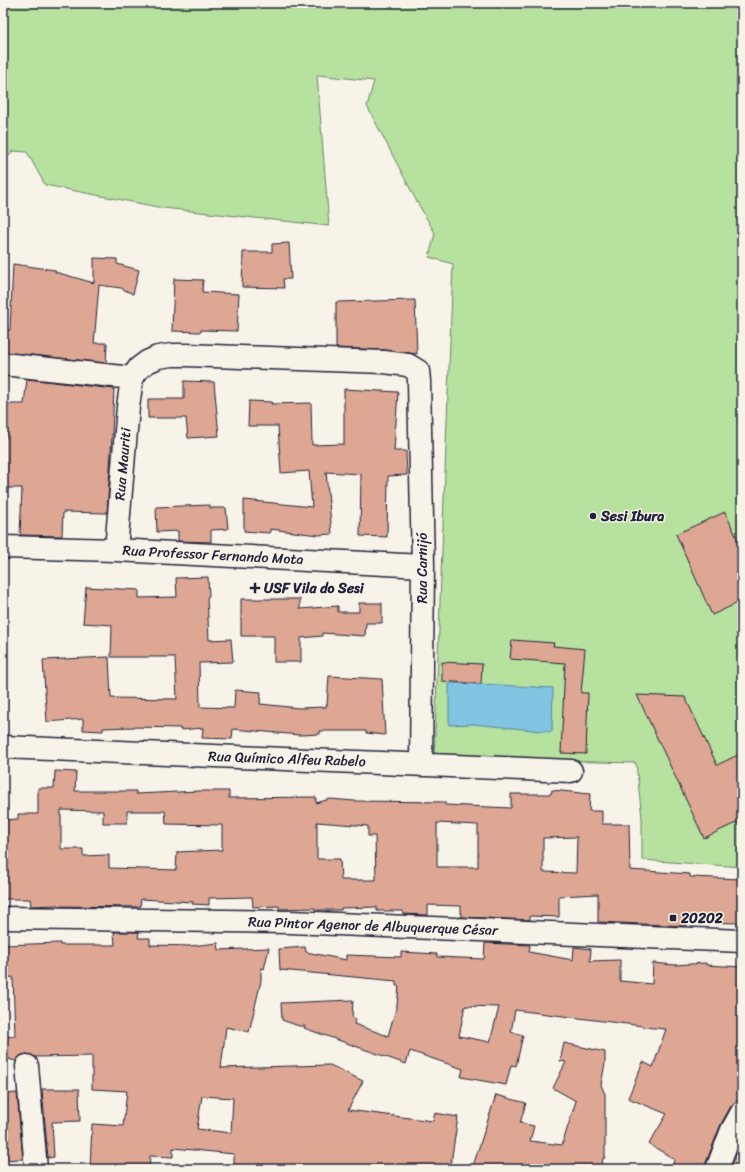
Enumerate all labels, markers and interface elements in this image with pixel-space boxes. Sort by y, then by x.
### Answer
street label: Rua Mauriti [107,426,139,501]
place label: Sesi Ibura [600,504,664,529]
marker: Sesi Ibura [588,511,598,521]
street label: Rua Carnijó [410,532,435,603]
street label: Rua Professor Fernando Mota [122,538,304,572]
place label: USF Vila do Sesi [264,576,365,601]
marker: USF Vila do Sesi [249,582,261,594]
street label: Rua Químico Alfeu Rabelo [208,744,366,774]
place label: 20202 [680,906,724,931]
street label: Rua Pintor Agenor de Albuquerque César [248,909,499,943]
marker: 20202 [668,913,678,923]

